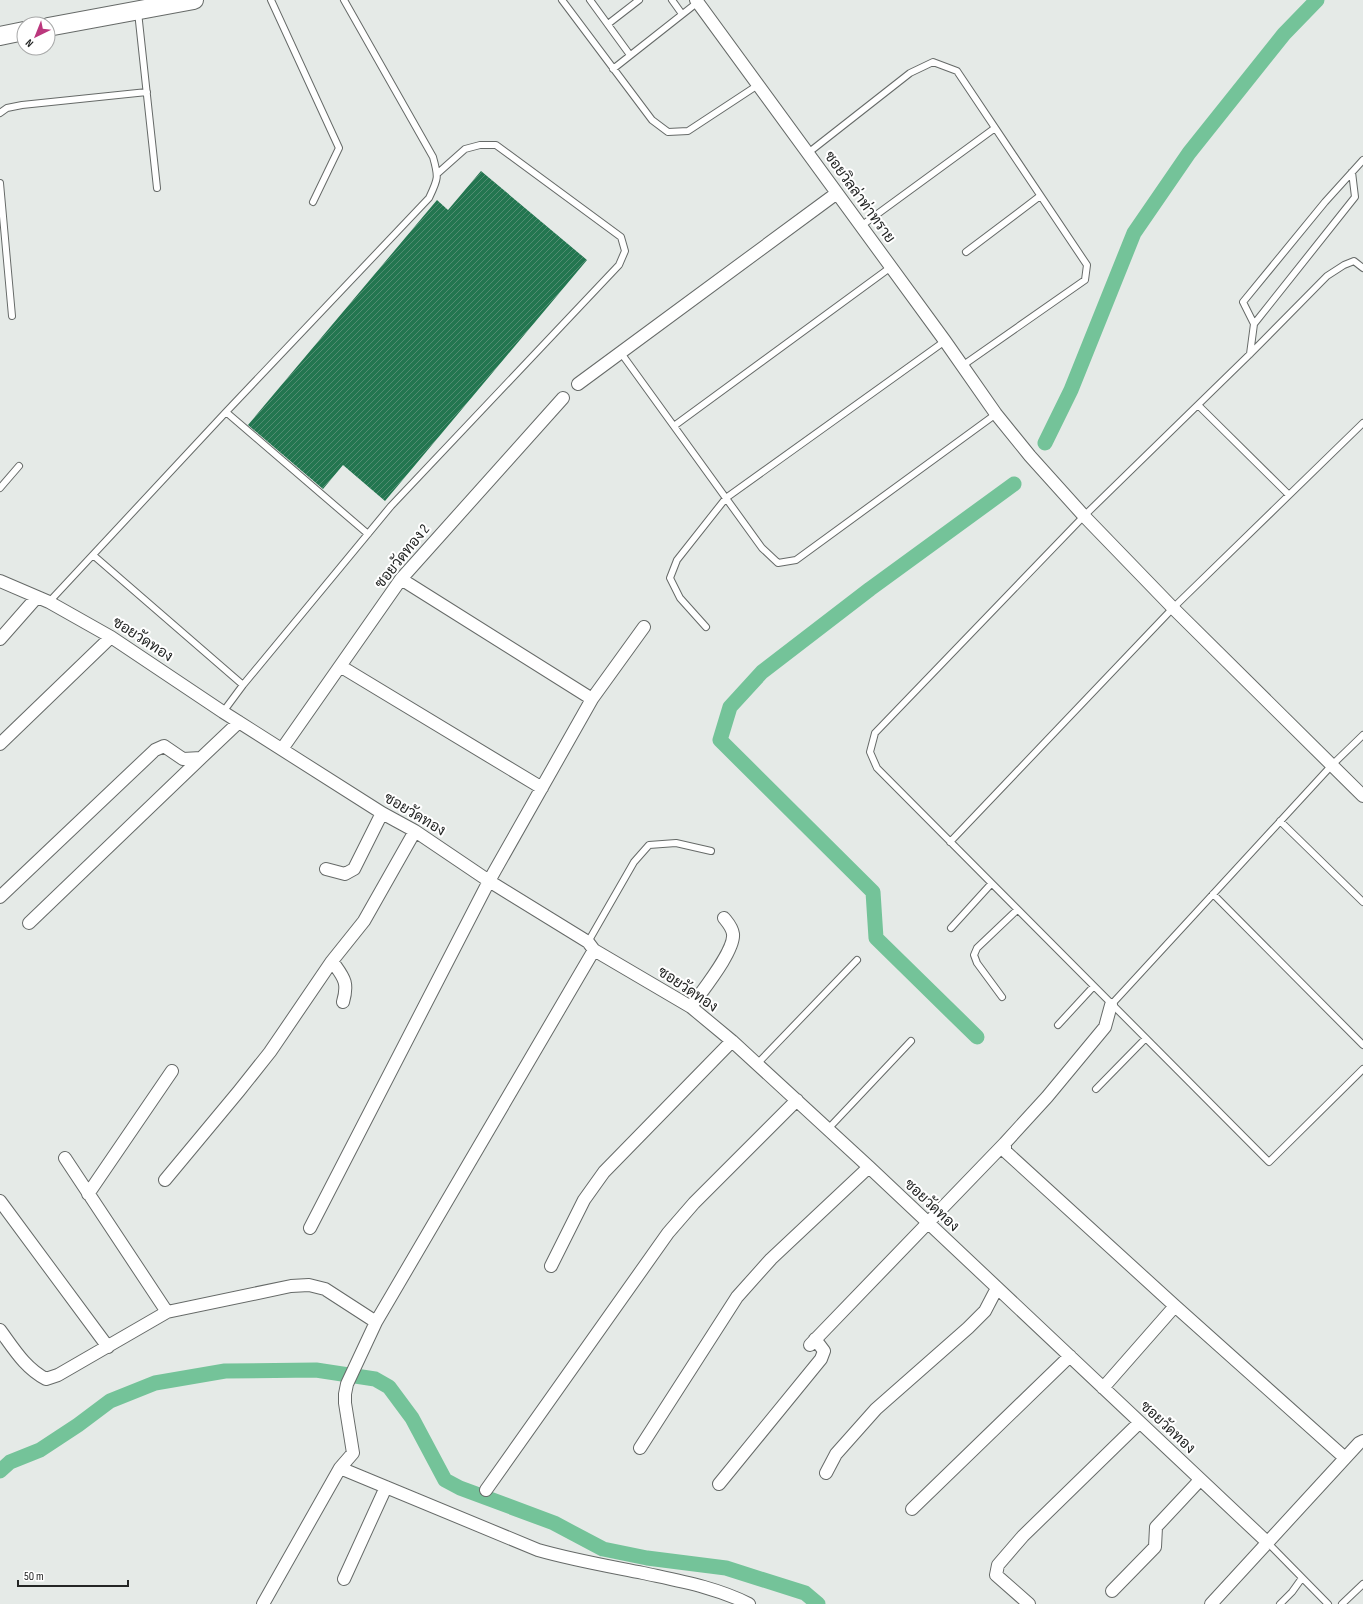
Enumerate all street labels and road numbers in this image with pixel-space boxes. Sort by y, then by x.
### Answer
street label: ซอยวิลล่าท่าทราย [820,147,900,247]
street label: ซอยวัดทอง 2 [371,520,434,592]
street label: ซอยวัดทอง [109,613,177,666]
street label: ซอยวัดทอง [380,789,449,840]
street label: ซอยวัดทอง [654,962,721,1016]
street label: ซอยวัดทอง [900,1175,963,1236]
street label: ซอยวัดทอง [1136,1397,1199,1458]

